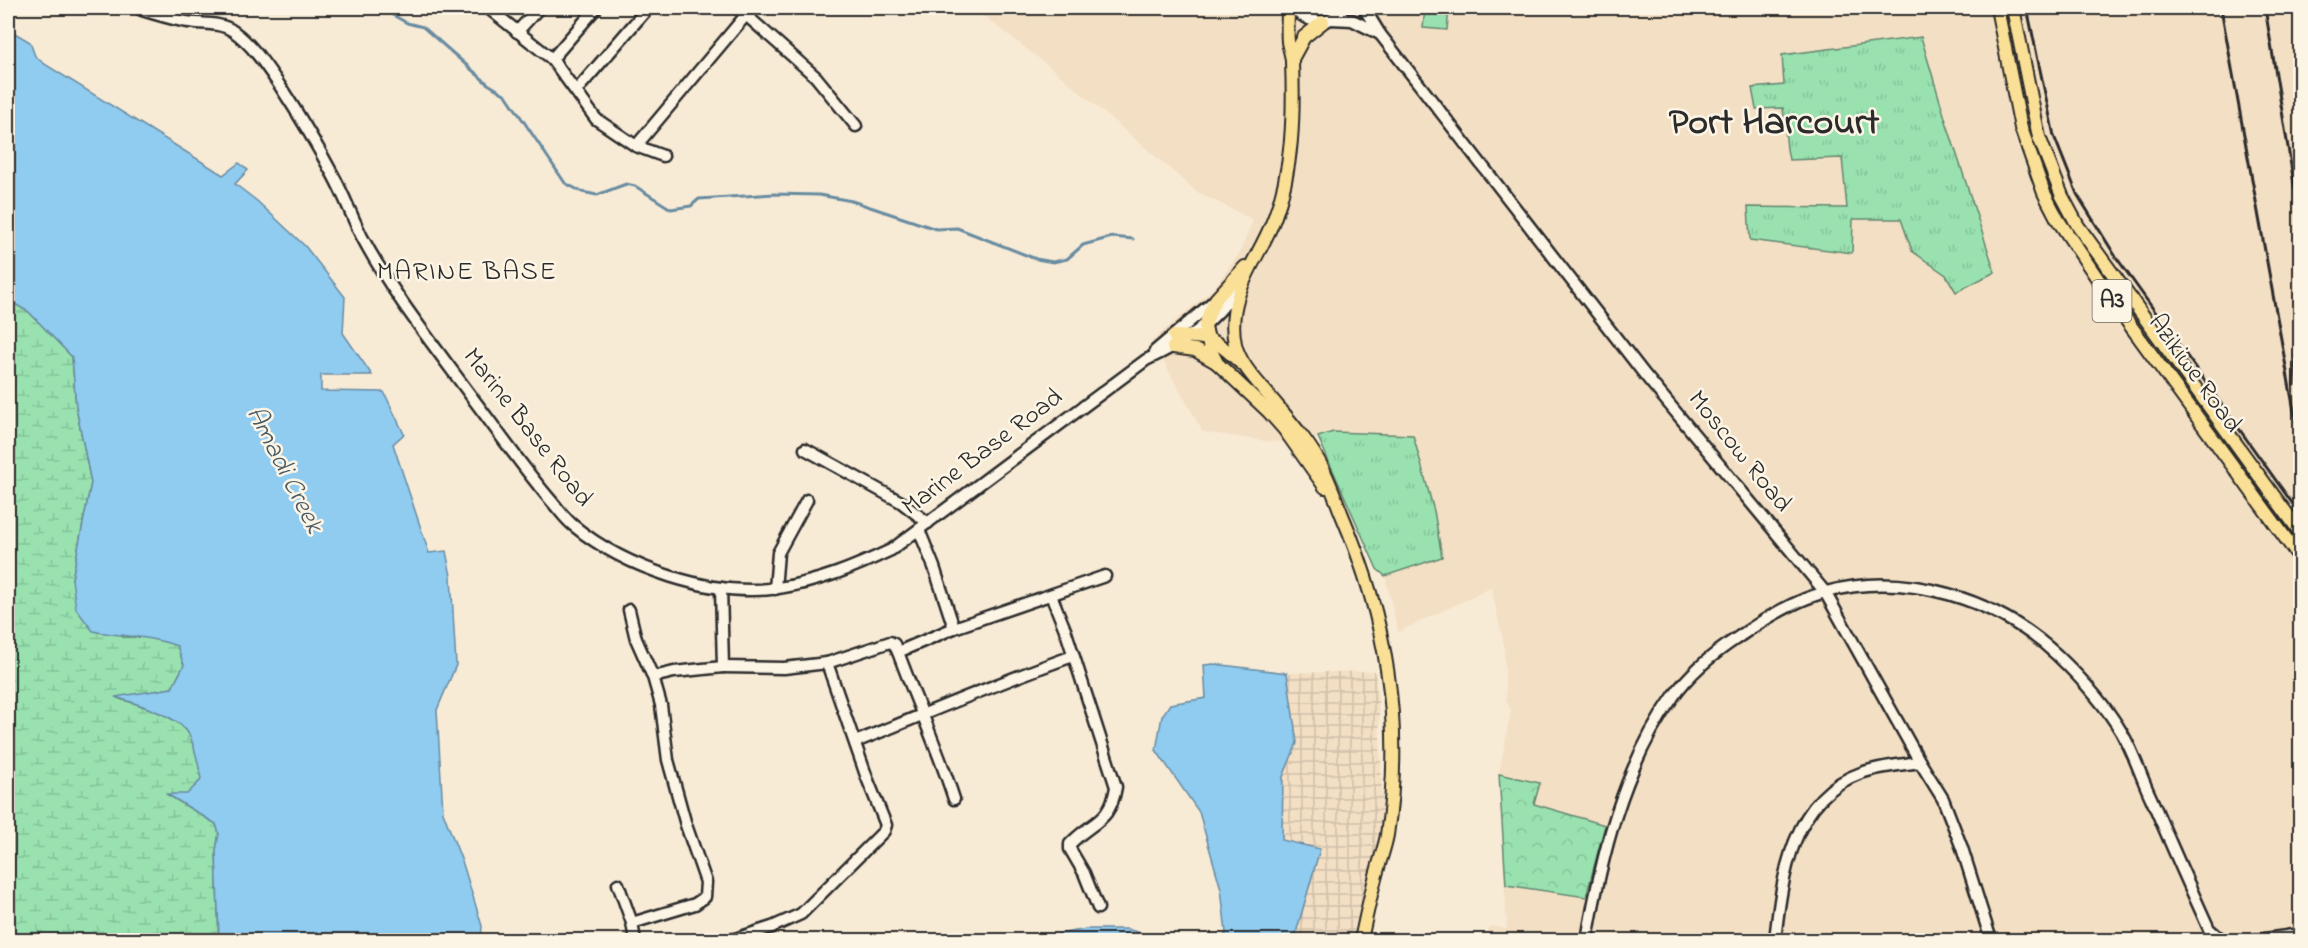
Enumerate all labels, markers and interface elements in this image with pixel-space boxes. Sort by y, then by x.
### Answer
district label: Port Harcourt [1669,96,1880,152]
district label: MARINE BASE [377,253,557,292]
road number: A3 [2092,280,2132,322]
street label: Azikiwe Road [2138,306,2251,442]
street label: Marine Base Road [453,340,602,516]
street label: Marine Base Road [894,380,1072,526]
street label: Moscow Road [1678,383,1800,522]
water label: Amadi Creek [235,400,333,541]

